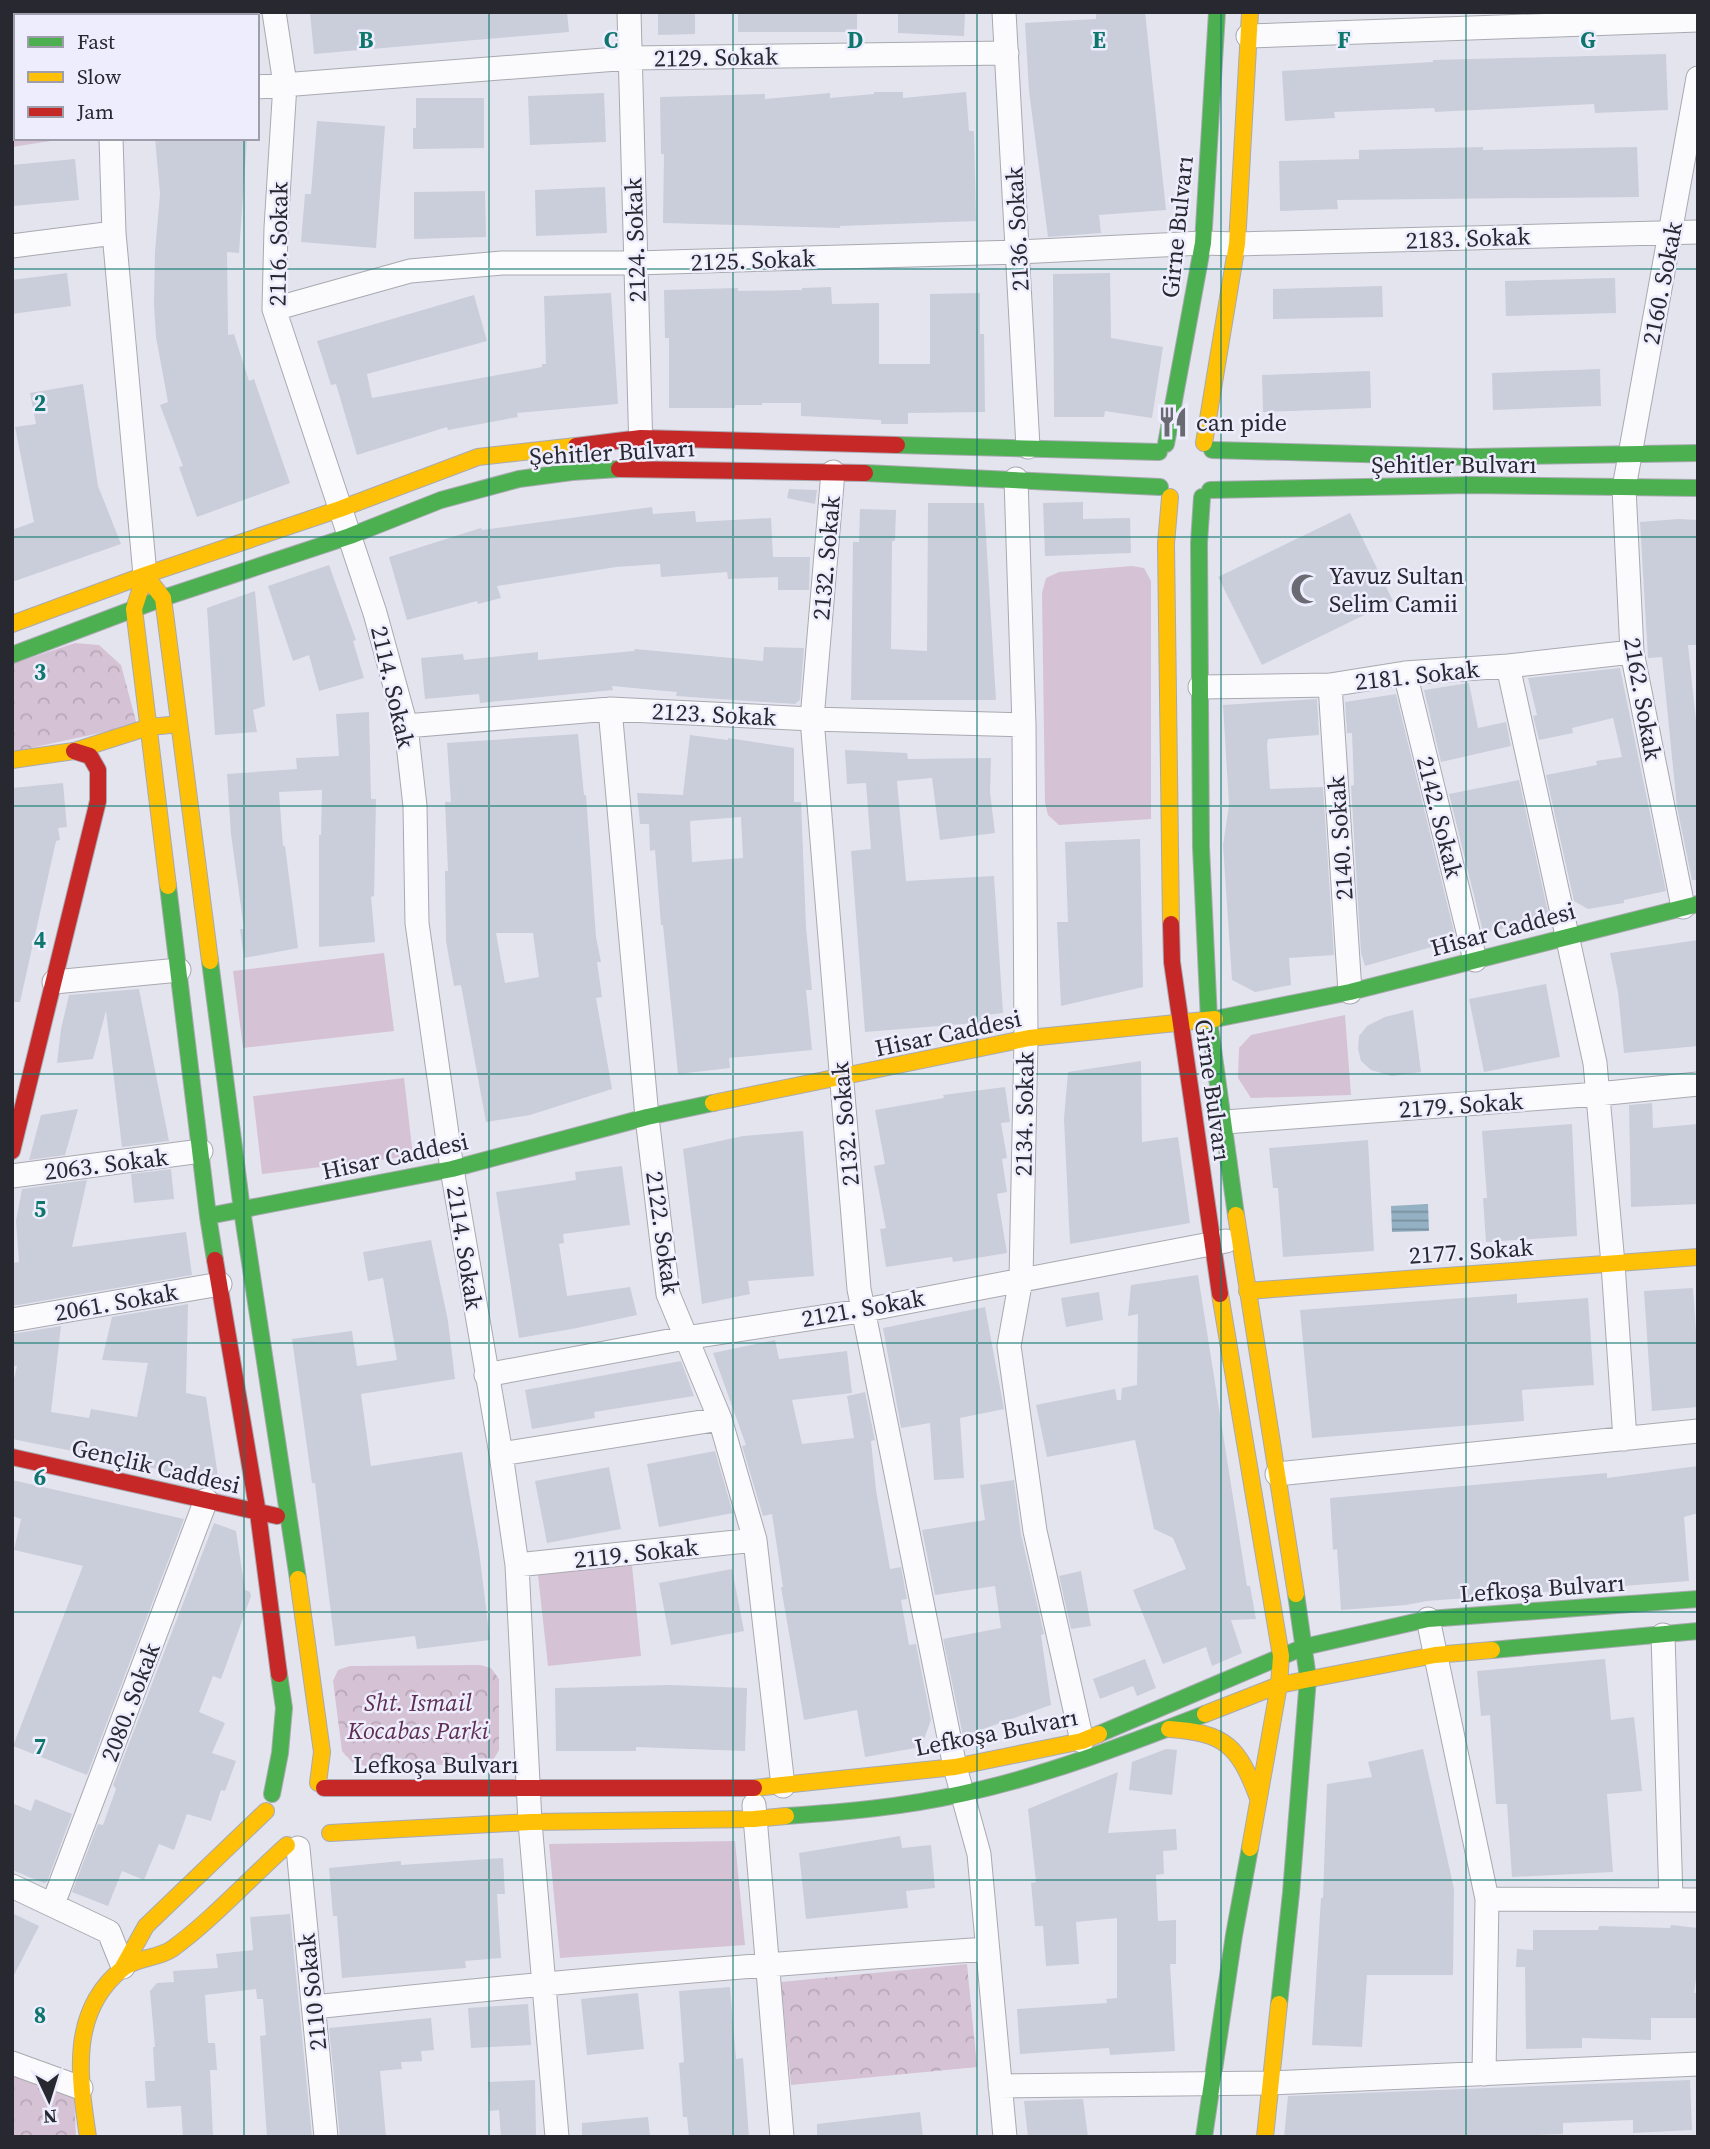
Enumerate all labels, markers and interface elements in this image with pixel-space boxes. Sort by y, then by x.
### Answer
legend [14,14,259,140]
text: B [359,24,374,56]
text: C [604,24,618,56]
text: D [847,24,863,56]
text: E [1092,24,1106,56]
text: F [1337,24,1351,56]
text: G [1580,24,1596,56]
text: Fast [77,27,115,56]
street label: 2129. Sokak [653,39,779,75]
text: Slow [77,62,121,91]
text: Jam [76,97,114,126]
street label: Girne Bulvarı [1153,154,1201,300]
street label: 2136. Sokak [997,165,1037,292]
street label: 2124. Sokak [616,176,654,303]
street label: 2116. Sokak [260,181,296,307]
street label: 2160. Sokak [1634,218,1690,347]
street label: 2183. Sokak [1405,219,1532,257]
street label: 2125. Sokak [690,241,817,279]
text: 2 [34,387,46,419]
restaurant icon: can pide [1156,405,1190,439]
place label: can pide [1196,406,1287,439]
street label: Şehitler Bulvarı [529,431,695,473]
street label: Şehitler Bulvarı [1371,448,1537,481]
street label: 2132. Sokak [804,494,848,621]
place label: Yavuz Sultan Selim Camii [1329,559,1464,620]
mosque icon: Yavuz Sultan Selim Camii [1289,572,1323,606]
street label: 2114. Sokak [363,623,423,752]
street label: 2162. Sokak [1616,635,1670,764]
street label: 2181. Sokak [1353,652,1481,698]
text: 3 [34,656,46,688]
street label: 2123. Sokak [651,694,778,734]
street label: 2142. Sokak [1409,753,1471,882]
street label: 2140. Sokak [1319,774,1361,901]
street label: Hisar Caddesi [1427,894,1579,964]
text: 4 [34,924,46,956]
street label: Hisar Caddesi [872,1001,1024,1065]
street label: Girne Bulvarı [1187,1017,1239,1163]
street label: 2134. Sokak [1006,1051,1042,1177]
street label: 2132. Sokak [823,1060,867,1187]
street label: 2179. Sokak [1398,1084,1525,1126]
street label: Hisar Caddesi [319,1124,471,1188]
street label: 2063. Sokak [42,1140,171,1188]
street label: 2122. Sokak [638,1169,688,1298]
street label: 2114. Sokak [439,1184,491,1313]
text: 5 [34,1193,46,1225]
street label: 2177. Sokak [1408,1230,1535,1272]
street label: 2061. Sokak [52,1275,181,1329]
street label: 2121. Sokak [799,1281,928,1335]
street label: Gençlik Caddesi [68,1431,244,1501]
text: 6 [34,1461,46,1493]
street label: 2119. Sokak [572,1530,700,1576]
street label: Lefkoşa Bulvarı [1458,1566,1626,1610]
street label: 2080. Sokak [92,1637,168,1766]
park label: Sht. Ismail Kocabas Parki [346,1686,489,1747]
street label: Lefkoşa Bulvarı [912,1700,1080,1764]
text: 7 [34,1730,46,1762]
street label: Lefkoşa Bulvarı [353,1748,519,1781]
street label: 2110 Sokak [289,1931,335,2052]
text: 8 [34,1999,46,2031]
north arrow [14,2065,84,2135]
text: N [42,2104,58,2130]

